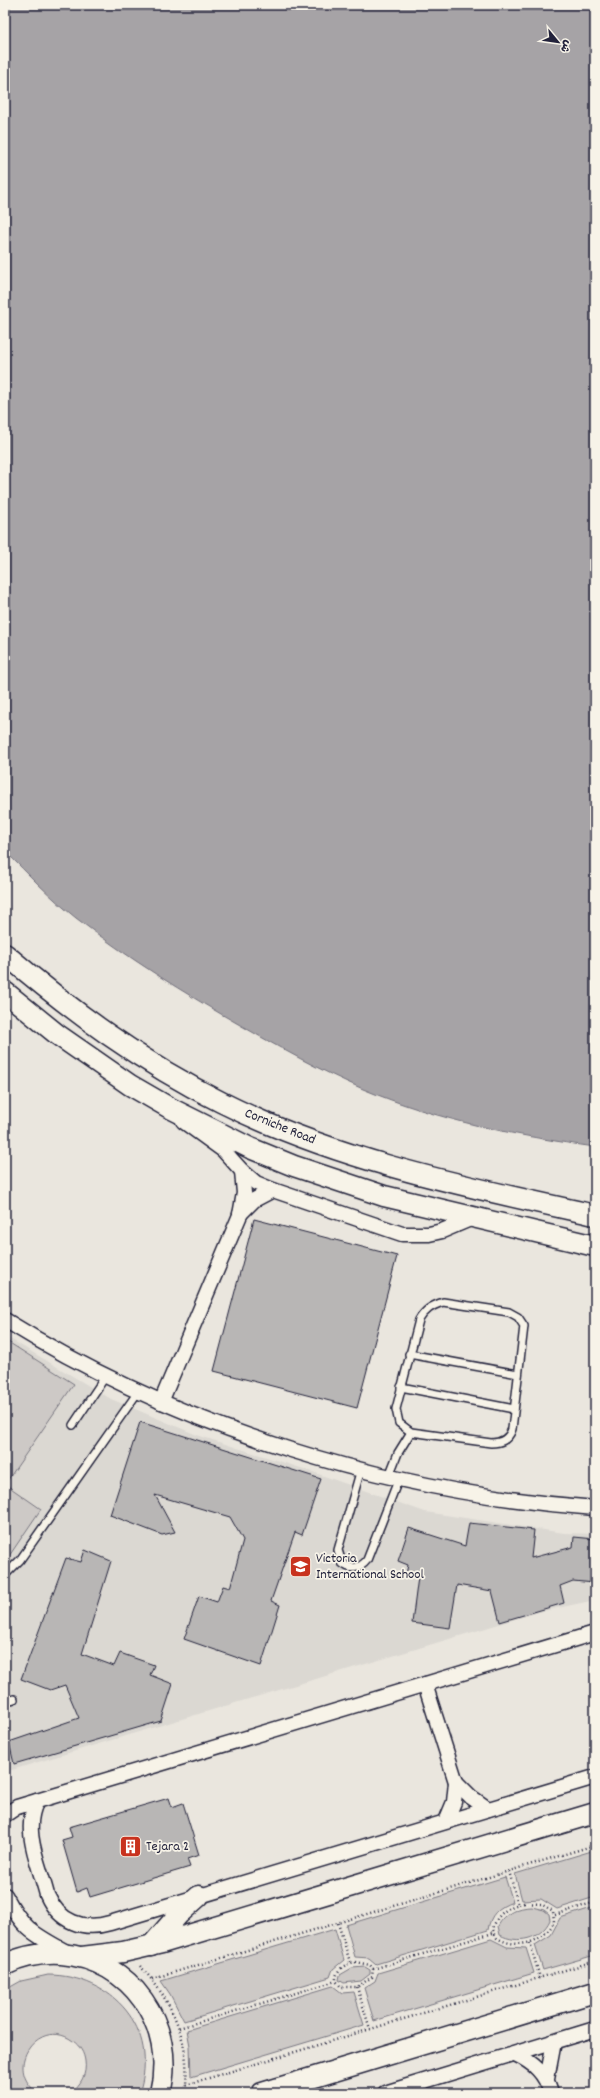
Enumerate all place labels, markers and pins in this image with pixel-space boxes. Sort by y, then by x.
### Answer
place label: Victoria International School [316,1549,425,1585]
school or university icon: Victoria International School [287,1554,313,1580]
building icon: Tejara 2 [117,1834,143,1860]
place label: Tejara 2 [146,1837,189,1857]

